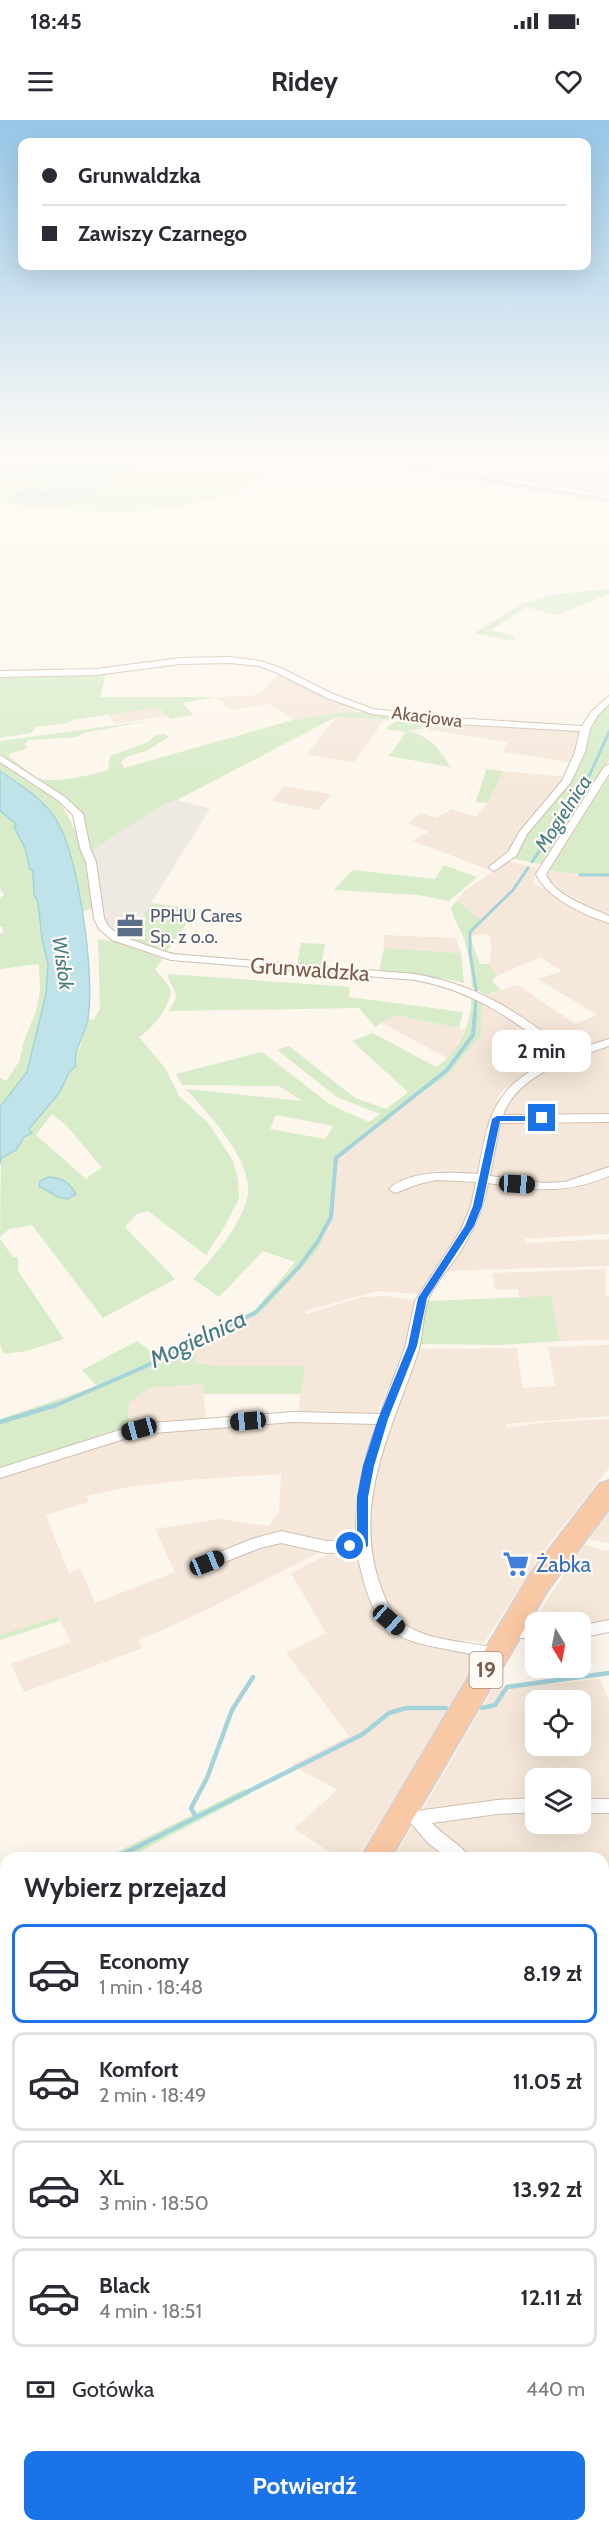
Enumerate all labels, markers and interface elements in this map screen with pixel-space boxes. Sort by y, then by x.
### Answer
text: 18:45 [30,8,82,35]
icon: menu [24,65,57,98]
text: Ridey [271,65,338,98]
icon: heart [552,65,585,98]
text: Grunwaldzka [78,162,201,189]
text: Zawiszy Czarnego [78,220,247,247]
street label: Akacjowa [390,702,464,732]
water label: Mogielnica [529,770,597,857]
place label: PPHU Cares Sp. z o.o. [150,905,242,948]
office icon: PPHU Cares Sp. z o.o. [115,911,145,941]
water label: Wisłok [47,935,79,993]
street label: Grunwaldzka [249,952,371,987]
callout: 2 min [492,1031,592,1073]
text: 2 min [517,1039,566,1063]
route end [528,1104,555,1131]
car [499,1174,535,1194]
water label: Mogielnica [144,1304,251,1374]
car [229,1410,267,1432]
car [119,1416,159,1442]
route start [336,1532,363,1559]
car [187,1548,227,1578]
supermarket icon: Żabka [501,1549,531,1579]
place label: Żabka [536,1551,592,1578]
car [370,1601,408,1639]
north arrow [525,1612,591,1678]
map controls [525,1612,591,1834]
road number: 19 [470,1652,502,1688]
button: locate [525,1690,591,1756]
button: layers [525,1768,591,1834]
text: Wybierz przejazd [24,1871,227,1904]
icon: car [27,1947,81,2001]
text: Economy [99,1948,189,1975]
text: 8.19 zł [523,1960,582,1987]
text: 1 min · 18:48 [99,1975,203,1999]
icon: car [27,2055,81,2109]
text: Komfort [99,2056,178,2083]
text: 11.05 zł [513,2068,582,2095]
text: 2 min · 18:49 [99,2083,206,2107]
icon: car [27,2163,81,2217]
text: XL [99,2164,124,2191]
text: 13.92 zł [512,2176,582,2203]
text: 3 min · 18:50 [99,2191,209,2215]
icon: car [27,2271,81,2325]
text: Black [99,2272,150,2299]
text: 12.11 zł [521,2284,582,2311]
text: 4 min · 18:51 [99,2299,202,2323]
icon: cash [24,2373,57,2406]
text: Gotówka [72,2376,154,2403]
text: 440 m [526,2377,585,2401]
button: Potwierdź [24,2451,585,2520]

